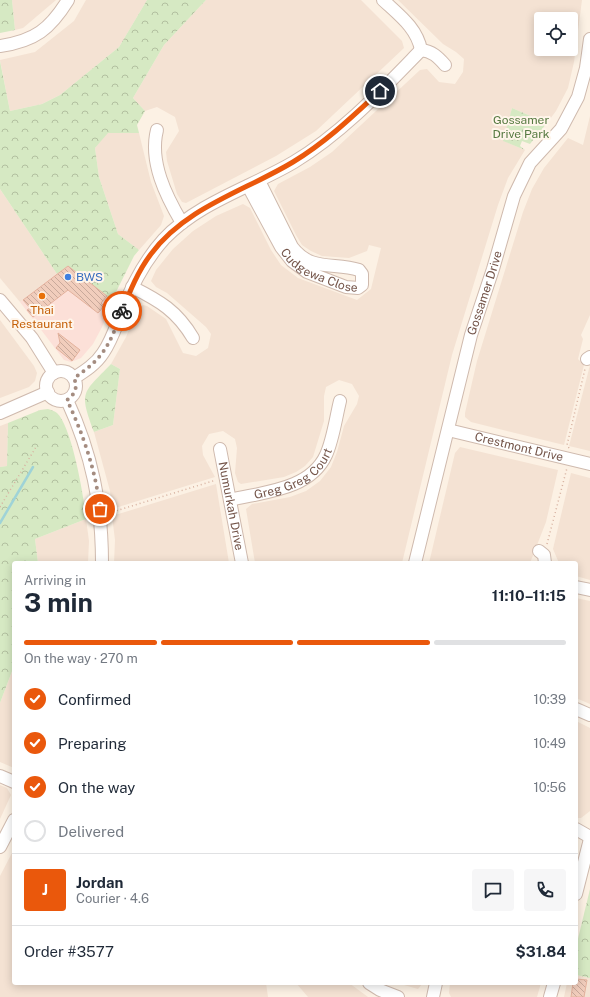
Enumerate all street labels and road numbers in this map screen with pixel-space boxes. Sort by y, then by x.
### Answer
street label: Cudgewa Close [278,245,358,295]
street label: Gossamer Drive [464,249,505,337]
street label: Crestmont Drive [473,430,565,464]
street label: Greg Greg Court [253,446,335,502]
street label: Numurkah Drive [216,460,246,552]

